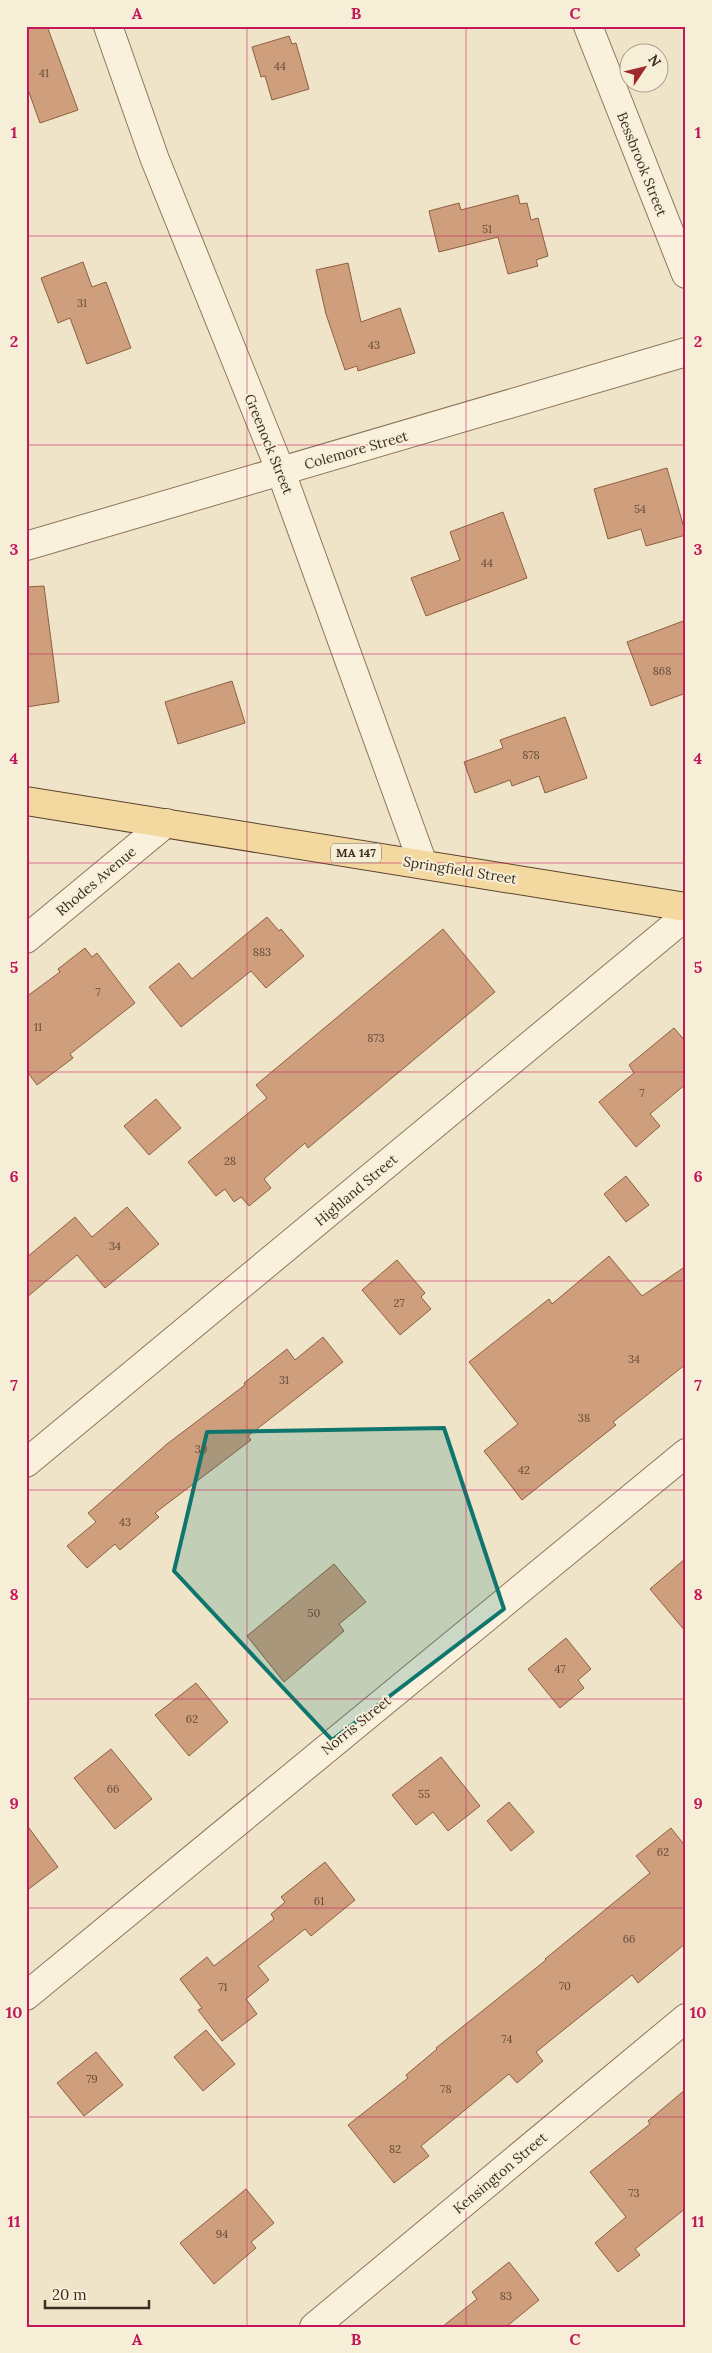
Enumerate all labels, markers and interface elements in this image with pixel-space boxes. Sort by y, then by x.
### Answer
text: A [132,3,143,23]
text: B [351,3,362,23]
text: C [569,3,581,23]
north arrow [620,42,670,92]
text: N [644,51,665,70]
house number: 44 [274,59,286,73]
house number: 41 [39,66,49,80]
street label: Bessbrook Street [613,109,671,219]
text: 1 [11,122,17,142]
text: 1 [695,122,701,142]
house number: 51 [482,222,492,236]
house number: 31 [77,296,87,310]
text: 2 [10,331,18,351]
text: 2 [694,331,702,351]
house number: 43 [368,338,380,352]
street label: Greenock Street [241,391,298,497]
street label: Colemore Street [302,426,410,473]
house number: 54 [634,502,646,516]
text: 3 [10,539,19,559]
text: 3 [694,539,703,559]
house number: 44 [481,556,493,570]
house number: 868 [653,664,671,678]
text: 4 [10,748,19,768]
house number: 878 [522,748,540,762]
text: 4 [694,748,703,768]
street label: Rhodes Avenue [52,842,140,920]
road number: MA 147 [331,844,381,862]
street label: Springfield Street [402,852,519,888]
house number: 883 [253,945,271,959]
text: 5 [10,957,19,977]
text: 5 [694,957,703,977]
house number: 7 [95,985,101,999]
house number: 11 [34,1020,42,1034]
house number: 873 [367,1031,385,1045]
house number: 7 [639,1086,645,1100]
street label: Highland Street [311,1150,401,1230]
house number: 28 [224,1154,236,1168]
text: 6 [9,1166,19,1186]
text: 6 [693,1166,703,1186]
house number: 34 [109,1239,121,1253]
house number: 27 [394,1296,404,1310]
house number: 34 [628,1352,640,1366]
house number: 31 [279,1373,289,1387]
text: 7 [10,1375,18,1395]
text: 7 [694,1375,702,1395]
house number: 38 [578,1411,590,1425]
house number: 39 [195,1442,207,1456]
house number: 42 [518,1463,530,1477]
house number: 43 [119,1515,131,1529]
text: 8 [9,1584,19,1604]
text: 8 [693,1584,703,1604]
house number: 50 [308,1606,321,1620]
house number: 47 [554,1662,566,1676]
street label: Norris Street [317,1691,395,1759]
house number: 62 [186,1712,198,1726]
house number: 66 [107,1782,119,1796]
house number: 55 [418,1787,430,1801]
text: 9 [9,1793,19,1813]
text: 9 [693,1793,703,1813]
house number: 62 [657,1845,669,1859]
house number: 61 [314,1894,324,1908]
house number: 66 [623,1932,635,1946]
house number: 70 [559,1979,571,1993]
house number: 71 [218,1980,228,1994]
text: 10 [6,2002,22,2022]
text: 10 [690,2002,706,2022]
house number: 74 [502,2032,512,2046]
house number: 79 [86,2072,98,2086]
house number: 78 [440,2082,452,2096]
street label: Kensington Street [449,2128,551,2218]
house number: 82 [389,2142,401,2156]
house number: 73 [628,2186,640,2200]
text: 11 [8,2211,21,2231]
text: 11 [692,2211,705,2231]
house number: 94 [216,2227,228,2241]
scale bar [45,2278,149,2310]
text: 20 m [52,2285,87,2304]
house number: 83 [500,2289,512,2303]
text: A [132,2329,143,2349]
text: B [351,2329,362,2349]
text: C [569,2329,581,2349]

